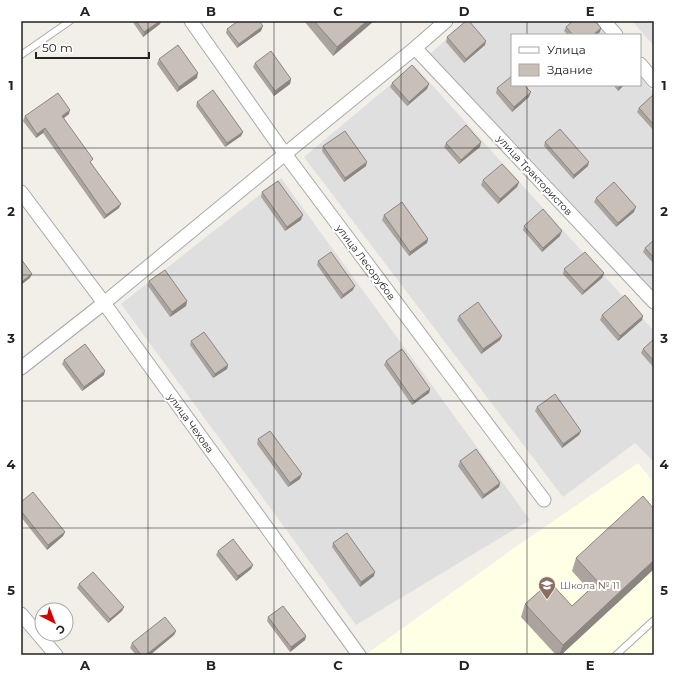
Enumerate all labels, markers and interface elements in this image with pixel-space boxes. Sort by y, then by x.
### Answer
text: A [79,3,91,19]
text: B [206,3,216,19]
text: C [333,3,343,19]
text: D [459,3,470,19]
text: E [586,3,595,19]
scale bar [36,34,149,60]
legend [511,34,641,86]
text: 50 m [42,40,73,55]
text: Улица [547,42,586,57]
text: Здание [547,62,593,77]
text: 1 [8,77,14,93]
text: 1 [661,77,667,93]
street label: улица Трактористов [493,132,575,218]
text: 2 [7,203,15,219]
text: 2 [660,203,668,219]
street label: улица Лесорубов [332,221,398,303]
text: 3 [6,330,15,346]
text: 3 [659,330,668,346]
street label: улица Чехова [164,390,217,456]
text: 4 [7,456,16,472]
text: 4 [660,456,669,472]
school or university icon: Школа № 11 [537,575,557,600]
place label: Школа № 11 [560,579,620,592]
text: 5 [7,582,15,598]
text: 5 [660,582,668,598]
north arrow [34,602,74,642]
text: С [53,622,68,637]
text: A [79,657,91,673]
text: B [206,657,216,673]
text: C [333,657,343,673]
text: D [459,657,470,673]
text: E [586,657,595,673]

